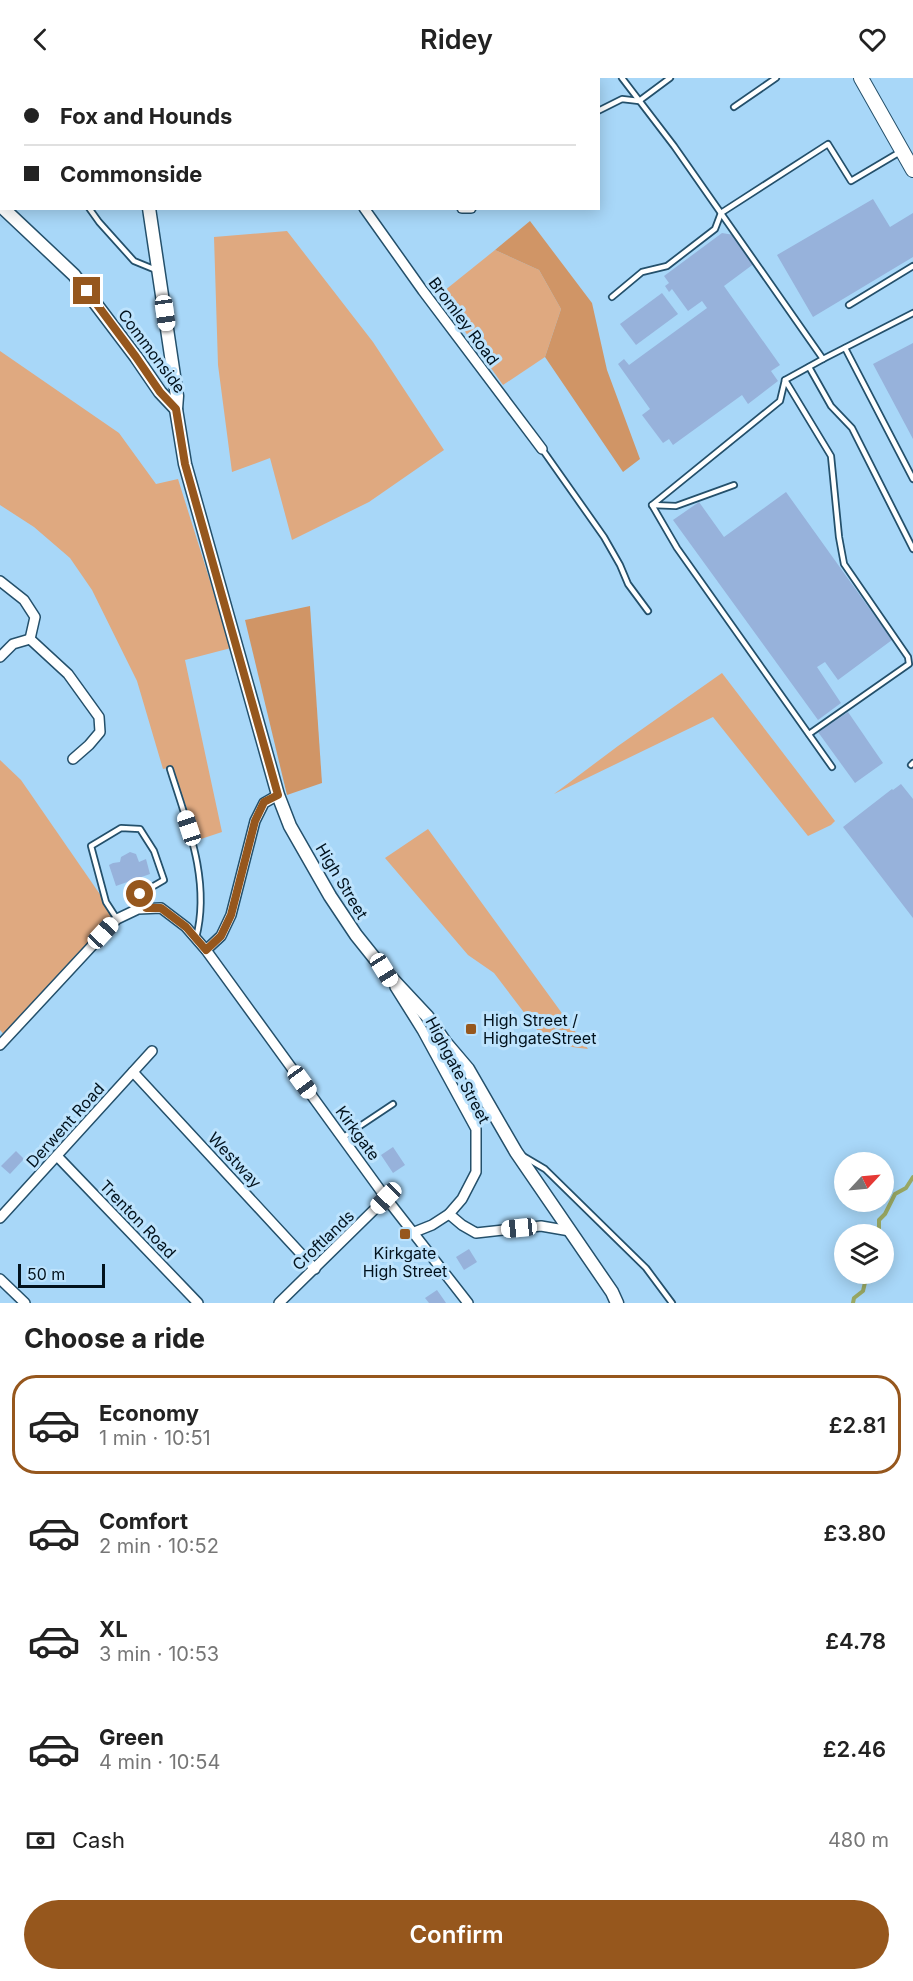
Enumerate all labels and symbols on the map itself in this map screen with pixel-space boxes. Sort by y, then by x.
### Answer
street label: Bromley Road [424,273,504,369]
route end [73,277,100,304]
car [154,294,176,332]
street label: Commonside [114,305,190,397]
car [175,808,203,848]
street label: High Street [312,840,372,922]
route start [126,880,153,907]
car [84,914,122,952]
car [367,950,401,990]
place label: High Street / HighgateStreet [483,1010,596,1048]
street label: Highgate Street [421,1013,495,1127]
marker: High Street / HighgateStreet [464,1022,478,1036]
car [284,1062,320,1102]
street label: Derwent Road [22,1079,108,1171]
street label: Kirkgate [331,1102,385,1164]
street label: Westway [204,1128,266,1192]
north arrow [834,1152,894,1212]
street label: Trenton Road [96,1176,180,1262]
car [367,1179,405,1217]
street label: Croftlands [288,1206,358,1274]
car [500,1217,538,1239]
marker: Kirkgate High Street [398,1227,412,1241]
place label: Kirkgate High Street [363,1243,447,1281]
scale bar [18,1261,105,1288]

